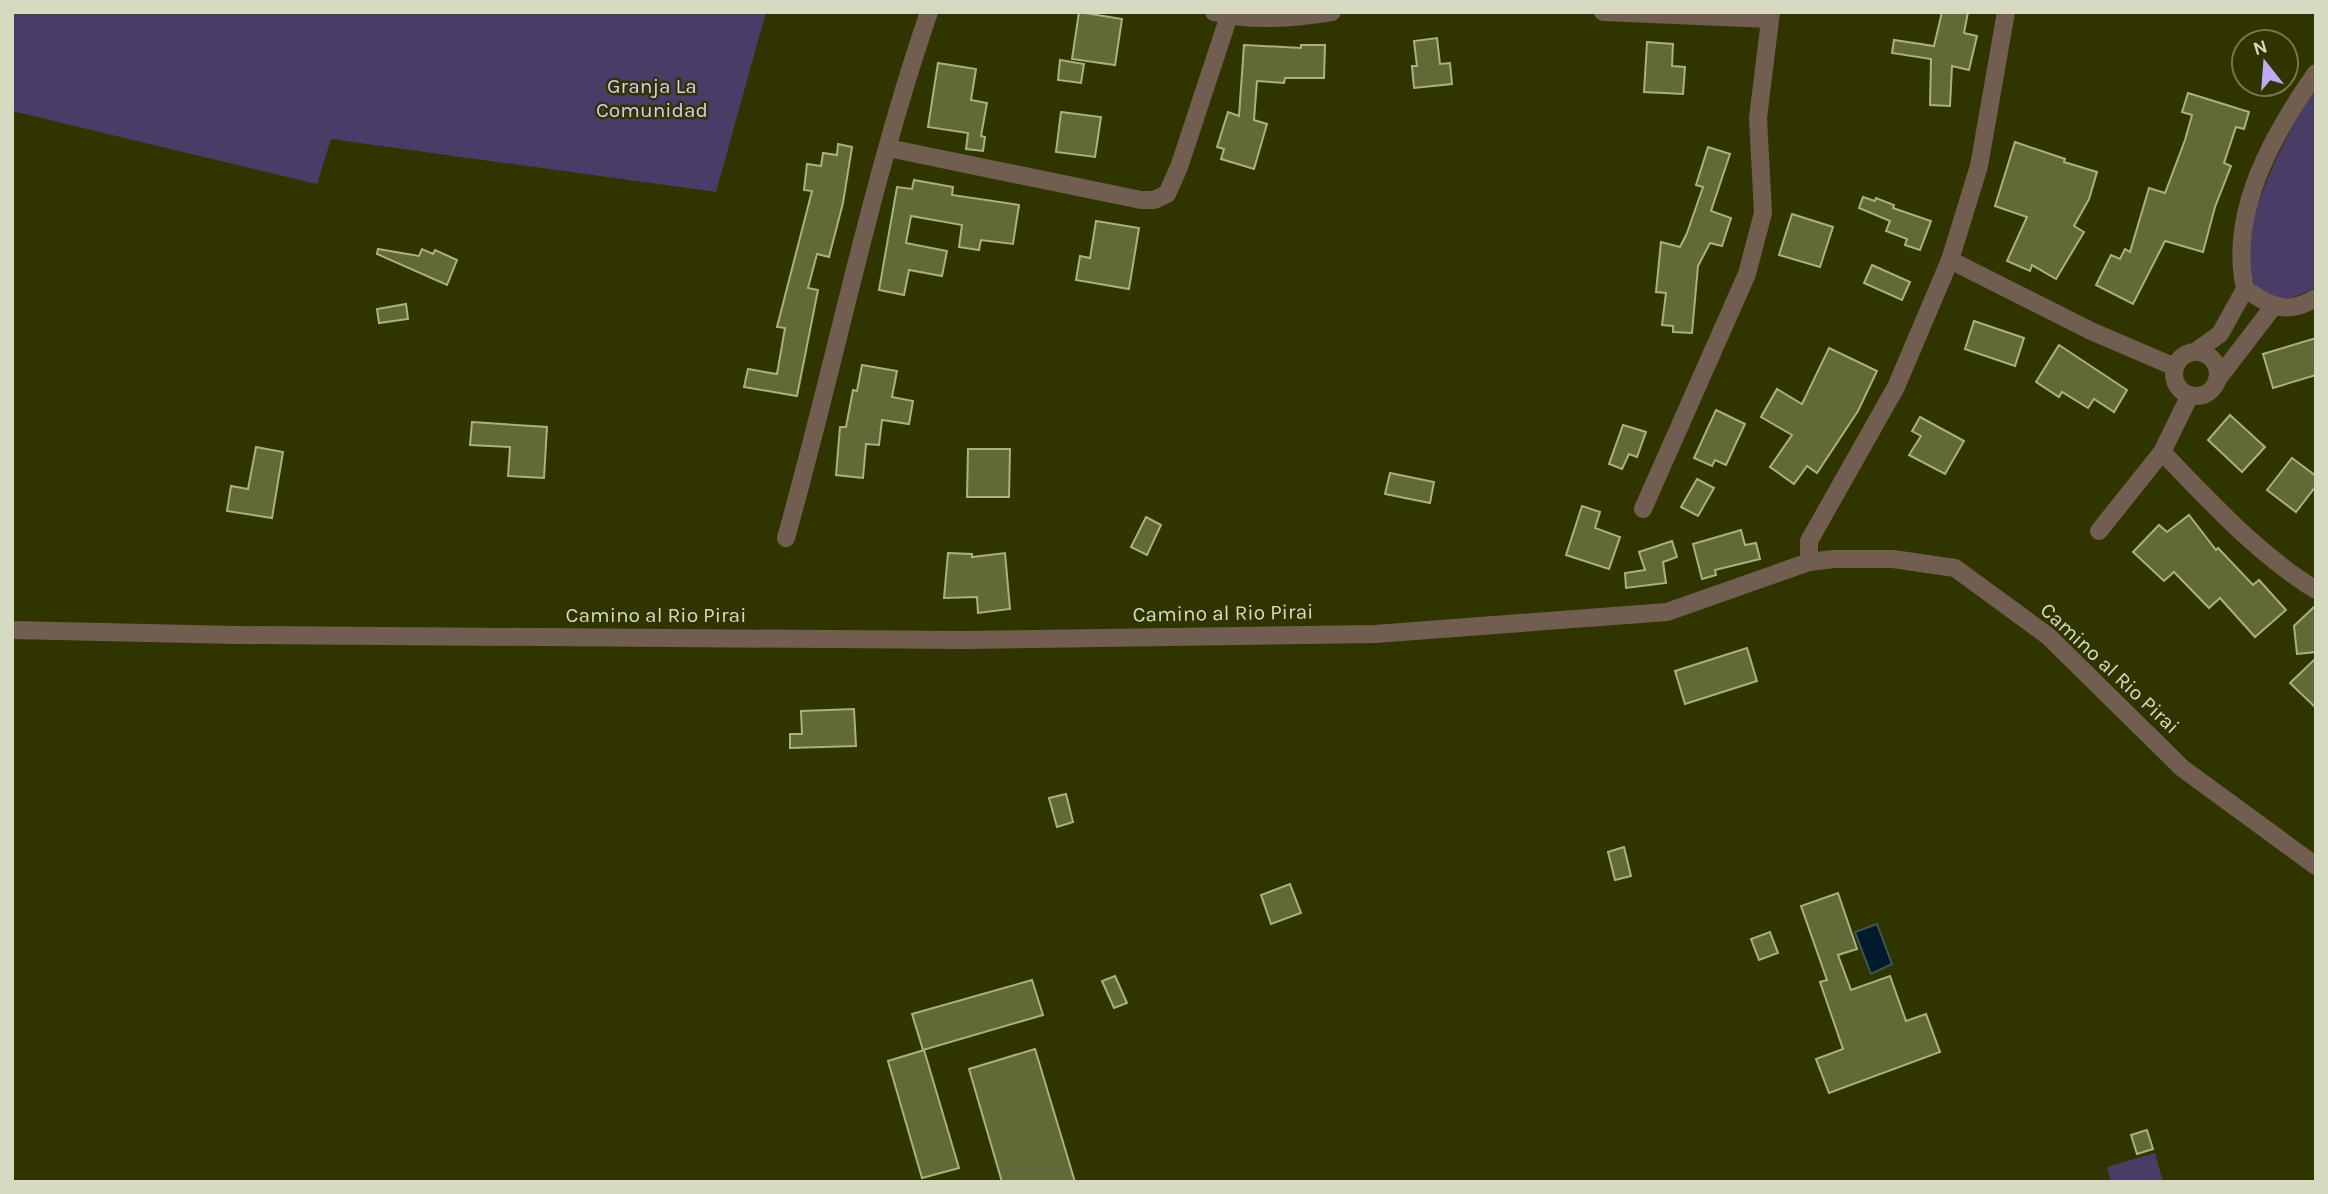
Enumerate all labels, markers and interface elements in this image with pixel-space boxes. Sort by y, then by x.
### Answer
north arrow [2230,28,2300,98]
text: N [2251,35,2270,60]
park label: Granja La Comunidad [596,74,708,122]
street label: Camino al Rio Pirai [2036,598,2184,738]
street label: Camino al Rio Pirai [1132,599,1314,627]
street label: Camino al Rio Pirai [566,603,746,627]

